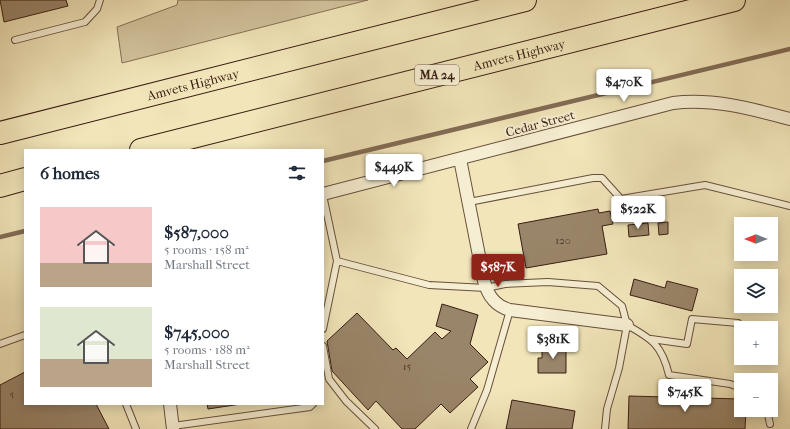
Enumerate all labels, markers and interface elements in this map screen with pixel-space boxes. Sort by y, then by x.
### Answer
street label: Amvets Highway [471,36,568,74]
street label: Amvets Highway [144,65,242,104]
road number: MA 24 [415,65,459,85]
pin: $470K [596,69,652,103]
text: $470K [605,74,643,89]
street label: Cedar Street [504,107,577,140]
pin: $449K [366,154,422,188]
text: $449K [375,159,413,174]
icon: filters [286,162,308,184]
text: 6 homes [40,163,100,183]
pin: $522K [610,196,666,230]
text: $522K [620,201,656,216]
north arrow [734,217,778,261]
map controls [734,217,778,417]
text: $587,000 [164,222,229,242]
icon: home [72,223,120,271]
house number: 120 [555,234,571,247]
text: 5 rooms · 158 m² [164,242,249,257]
pin: $587K [470,254,526,288]
text: Marshall Street [164,257,250,272]
text: $587K [480,259,516,274]
button: layers [734,269,778,313]
button: + [734,321,778,365]
text: $745,000 [164,322,230,342]
icon: home [72,323,120,371]
pin: $381K [525,326,581,360]
text: $381K [536,331,570,346]
text: 5 rooms · 188 m² [164,342,250,357]
text: Marshall Street [164,357,250,372]
house number: 15 [403,360,412,373]
button: − [734,373,778,417]
pin: $745K [657,379,713,413]
text: $745K [667,384,703,399]
house number: 5 [10,388,15,401]

